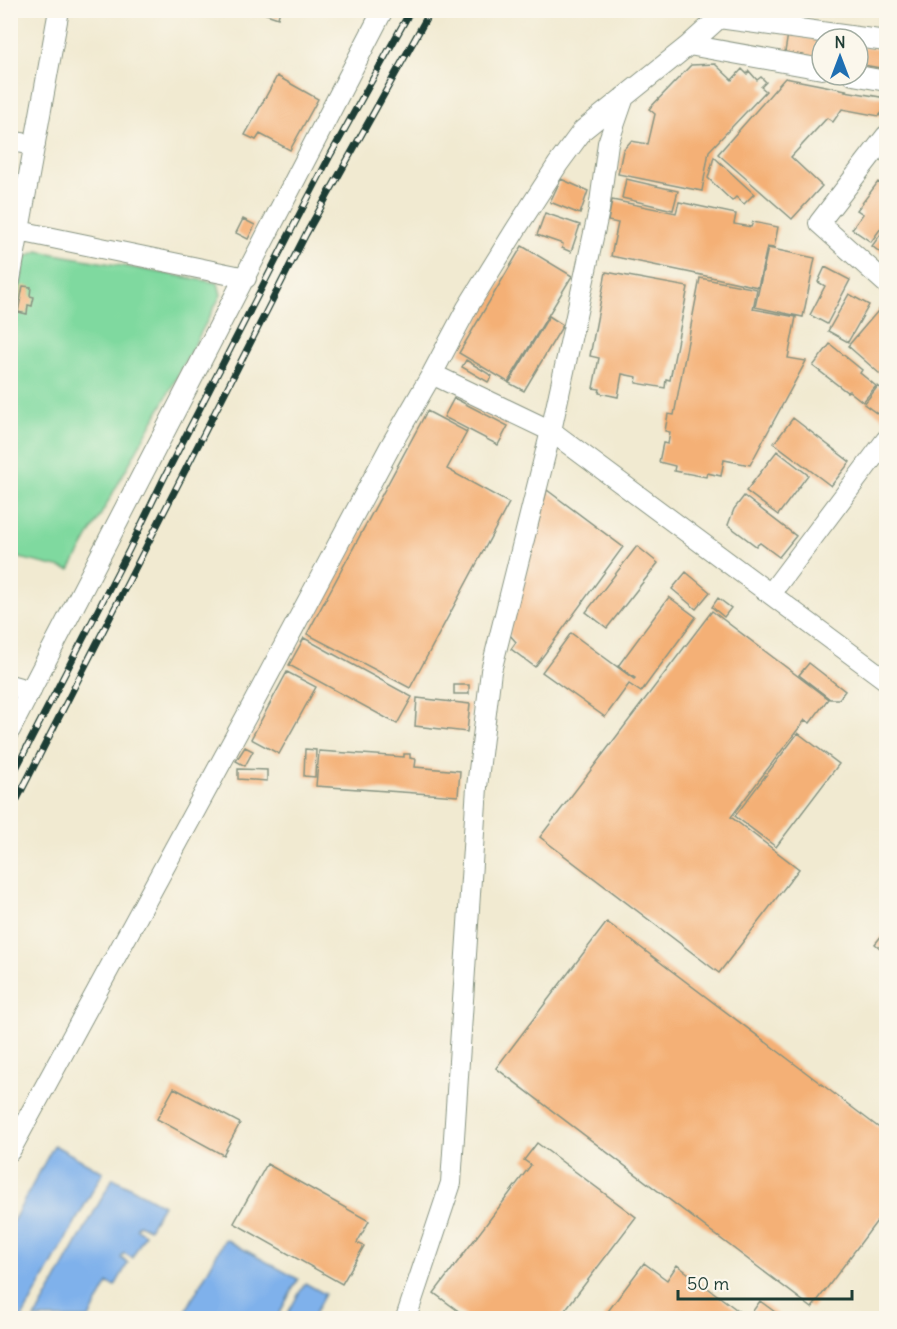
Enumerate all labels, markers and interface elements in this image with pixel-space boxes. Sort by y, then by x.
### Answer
north arrow [810,27,870,87]
text: N [834,32,846,52]
scale bar [678,1263,852,1301]
text: 50 m [687,1272,729,1295]

